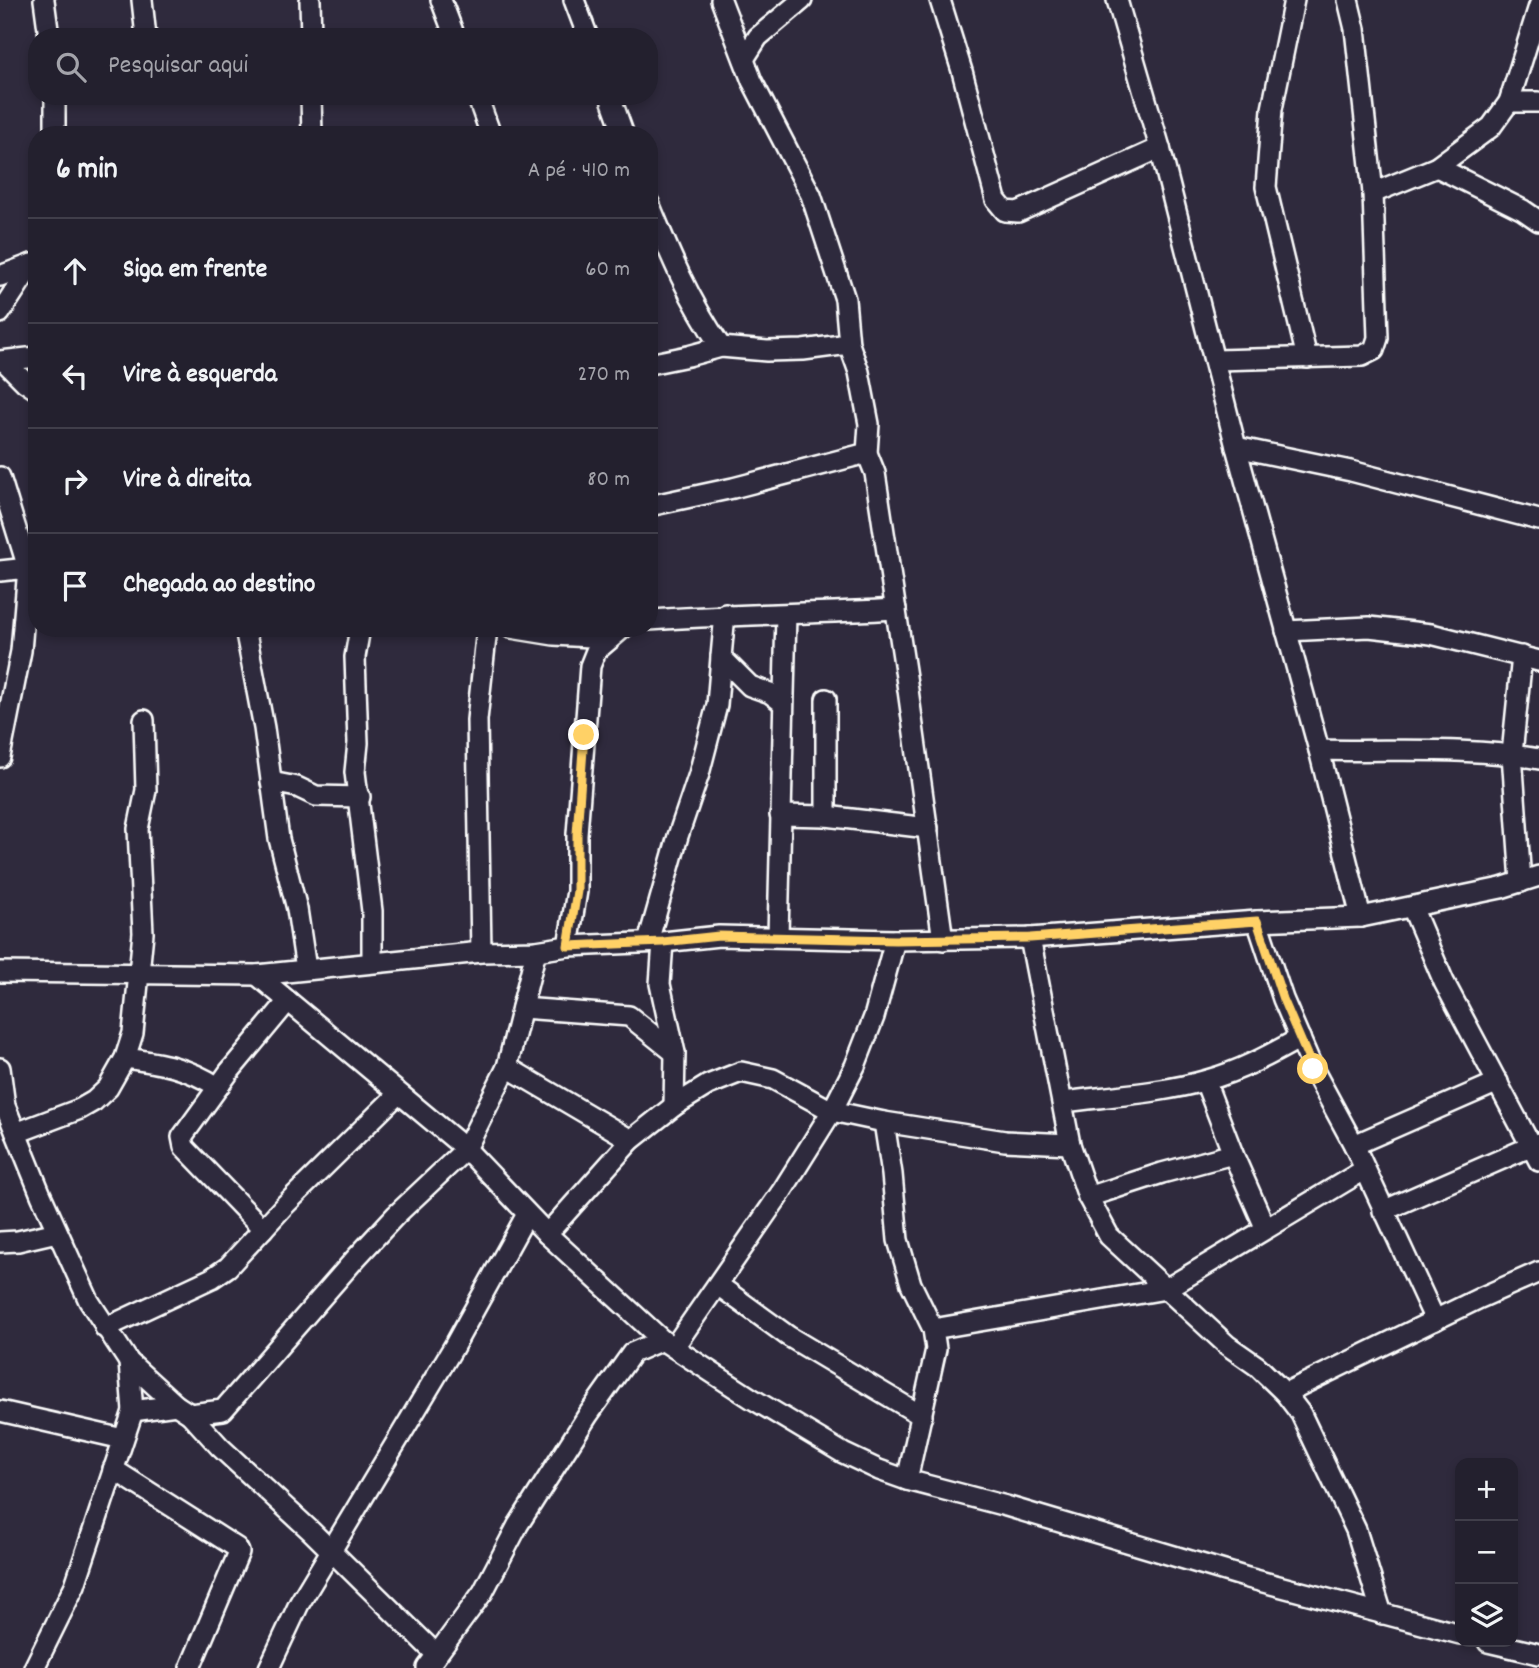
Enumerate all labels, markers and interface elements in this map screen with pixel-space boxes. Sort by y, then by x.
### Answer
search box [28,28,658,105]
icon: search [52,48,90,86]
text: Pesquisar aqui [108,48,248,85]
text: 6 min [56,150,118,193]
text: A pé · 410 m [528,155,630,188]
icon: ahead [56,252,94,290]
text: Siga em frente [123,252,267,289]
text: 60 m [585,254,630,287]
icon: left [56,357,94,395]
text: Vire à esquerda [123,357,277,394]
text: 270 m [578,359,630,392]
icon: right [56,462,94,500]
text: Vire à direita [123,462,251,499]
text: 80 m [587,464,630,497]
icon: arrive [56,567,94,605]
text: Chegada ao destino [123,567,315,604]
route end [568,719,599,750]
route start [1297,1053,1328,1084]
map controls [1455,1458,1518,1647]
button: + [1455,1458,1518,1521]
button: − [1455,1521,1518,1584]
button: layers [1455,1584,1518,1647]

